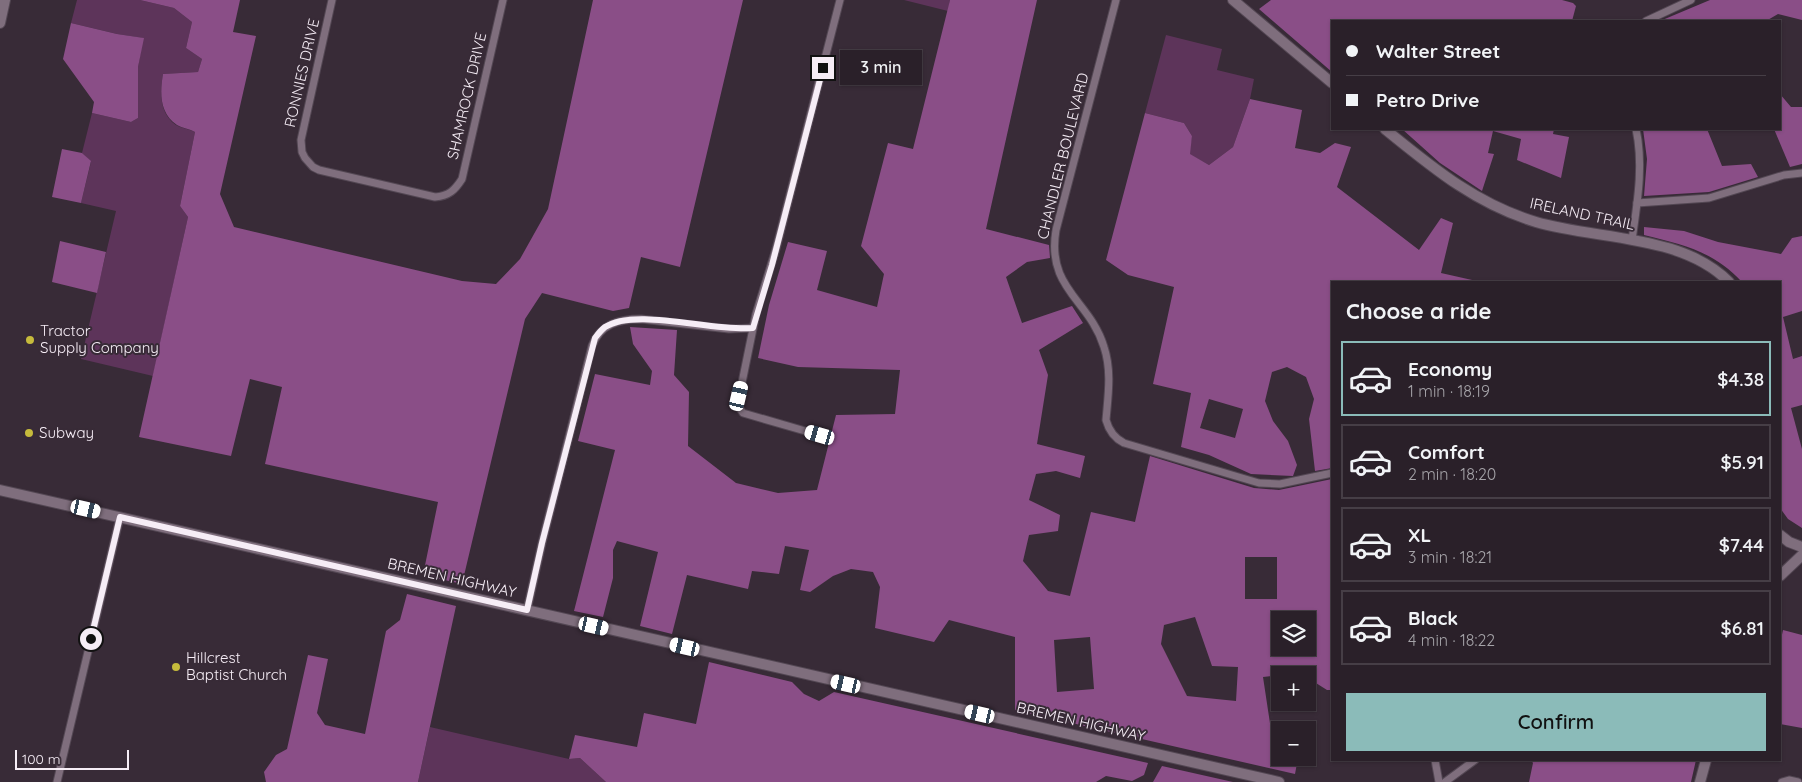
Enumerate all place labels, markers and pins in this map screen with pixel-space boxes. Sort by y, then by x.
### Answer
place label: Tractor Supply Company [40,321,159,357]
marker: Tractor Supply Company [24,334,36,346]
place label: Subway [39,423,94,442]
marker: Subway [23,427,35,439]
place label: Hillcrest Baptist Church [186,648,287,684]
marker: Hillcrest Baptist Church [170,661,182,673]

